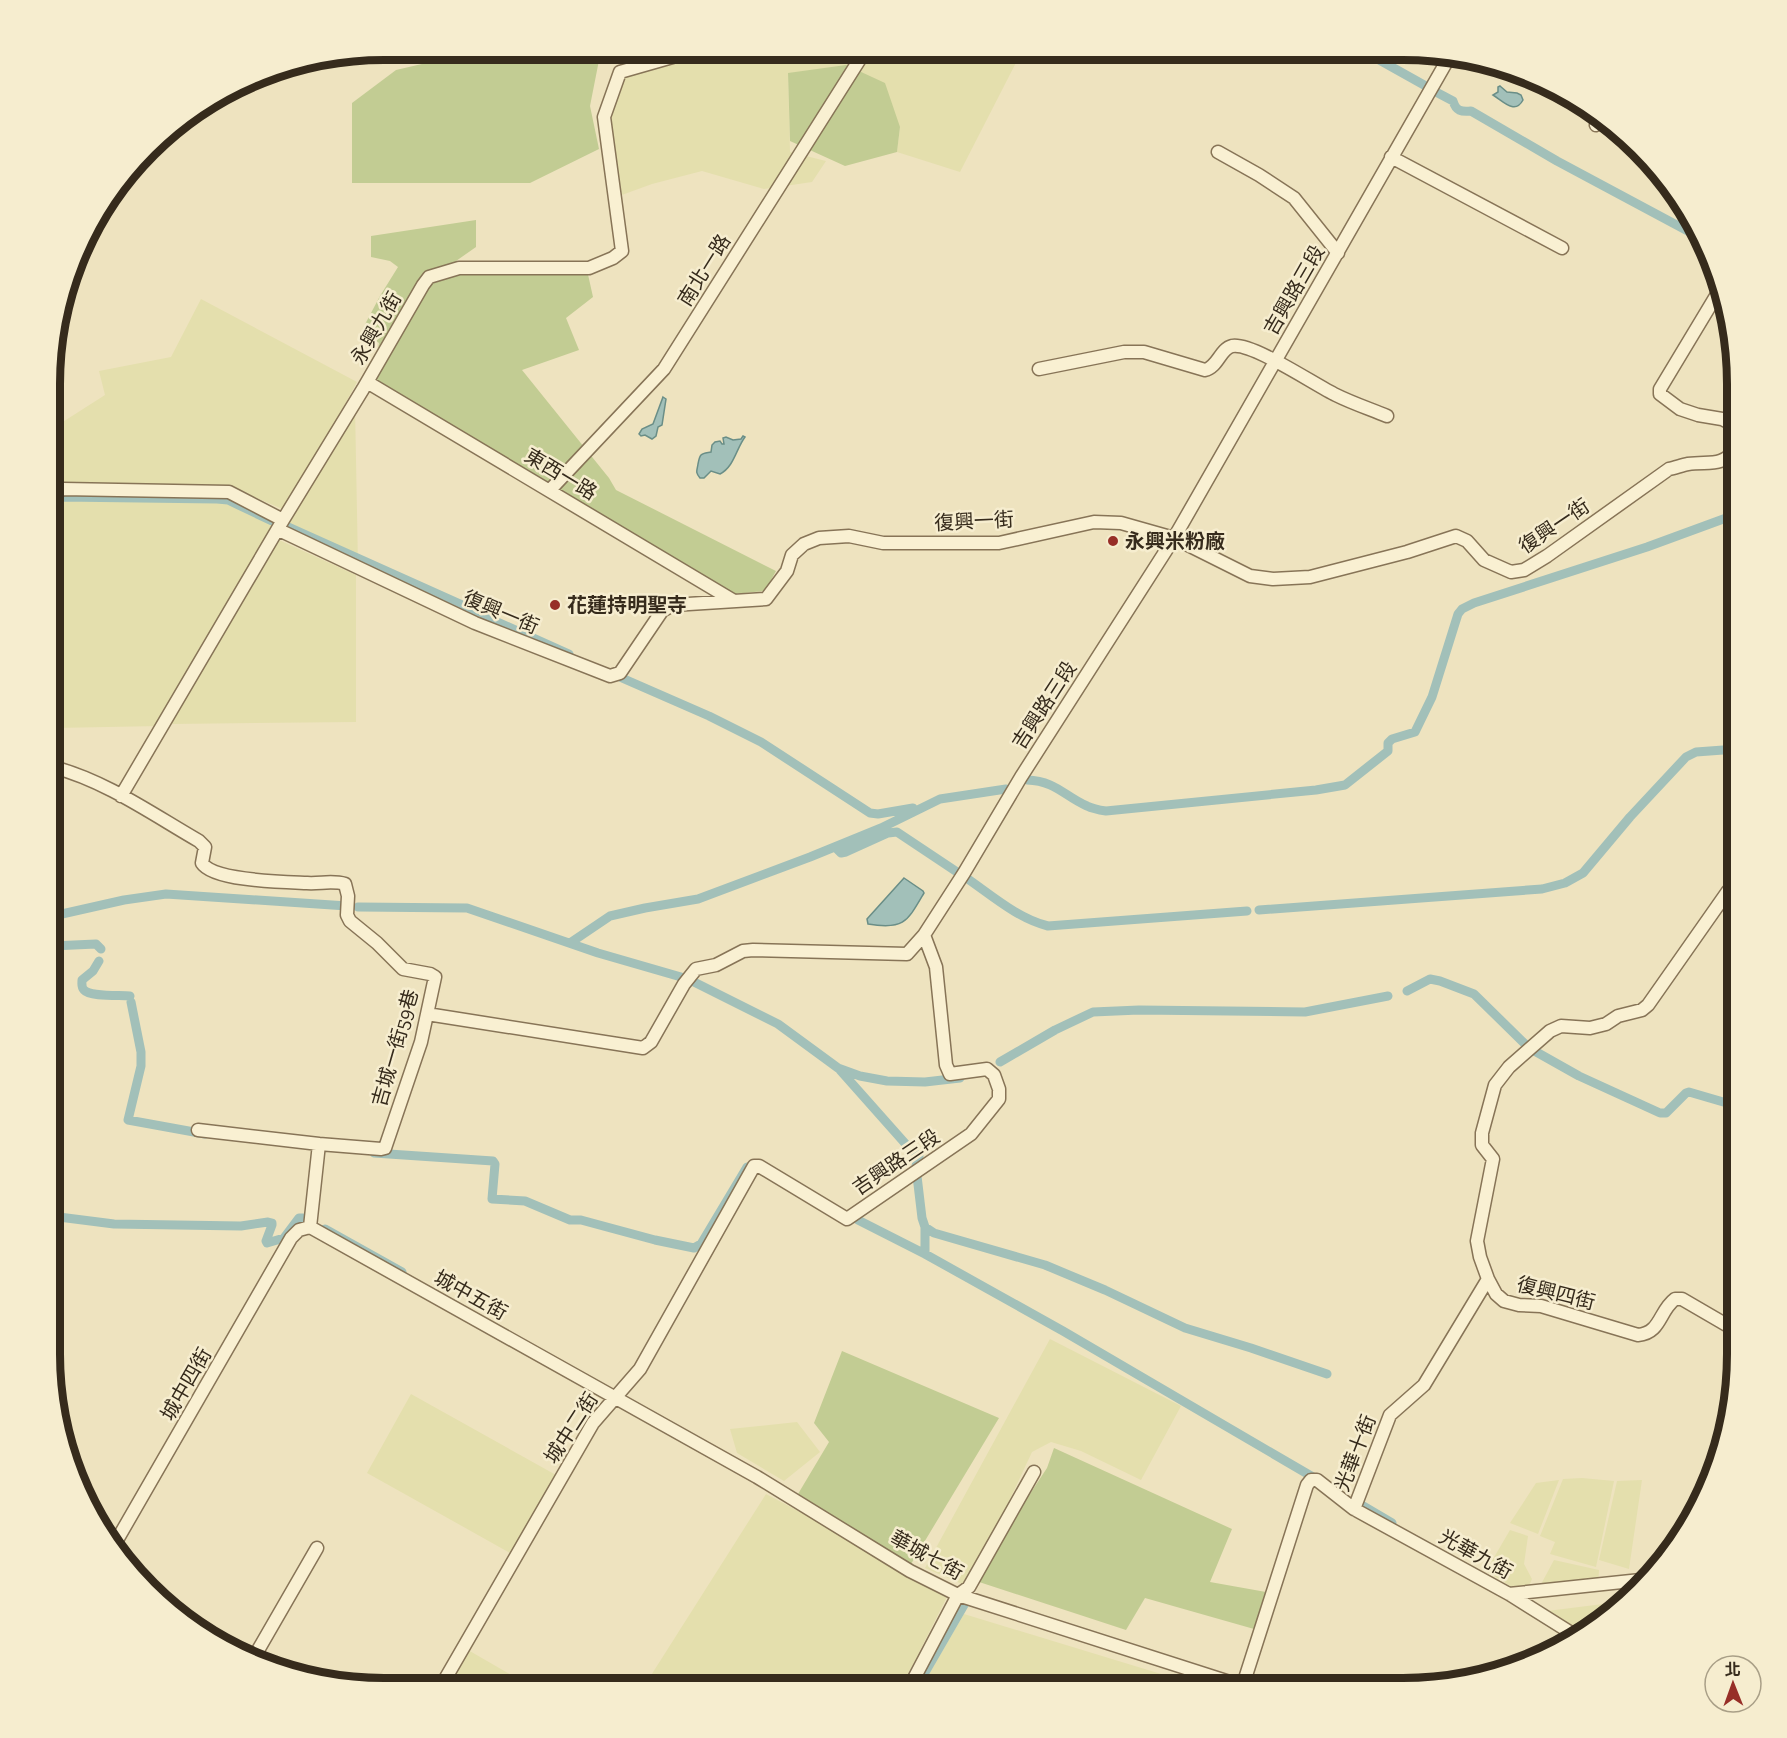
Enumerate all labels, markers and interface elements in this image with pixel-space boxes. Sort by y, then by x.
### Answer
street label: 南北一路 [673,230,735,310]
street label: 吉興路三段 [1259,241,1329,339]
street label: 永興九街 [346,287,406,369]
street label: 東西一路 [521,443,601,505]
street label: 復興一街 [1514,494,1594,558]
street label: 復興一街 [933,507,1015,535]
place label: 永興米粉廠 [1125,529,1225,553]
marker: 永興米粉廠 [1106,534,1120,548]
street label: 復興一街 [459,585,543,639]
place label: 花蓮持明聖寺 [567,593,687,617]
marker: 花蓮持明聖寺 [548,598,562,612]
street label: 吉興路三段 [1007,657,1081,753]
street label: 吉城一街59巷 [367,987,423,1109]
street label: 吉興路三段 [848,1124,944,1200]
street label: 城中五街 [430,1265,512,1325]
street label: 復興四街 [1514,1272,1598,1314]
street label: 城中四街 [156,1343,216,1425]
street label: 城中二街 [539,1388,603,1468]
street label: 光華十街 [1329,1411,1381,1495]
street label: 光華九街 [1435,1524,1517,1584]
street label: 華城七街 [886,1525,968,1585]
north arrow [1703,1654,1763,1714]
text: 北 [1725,1660,1741,1679]

